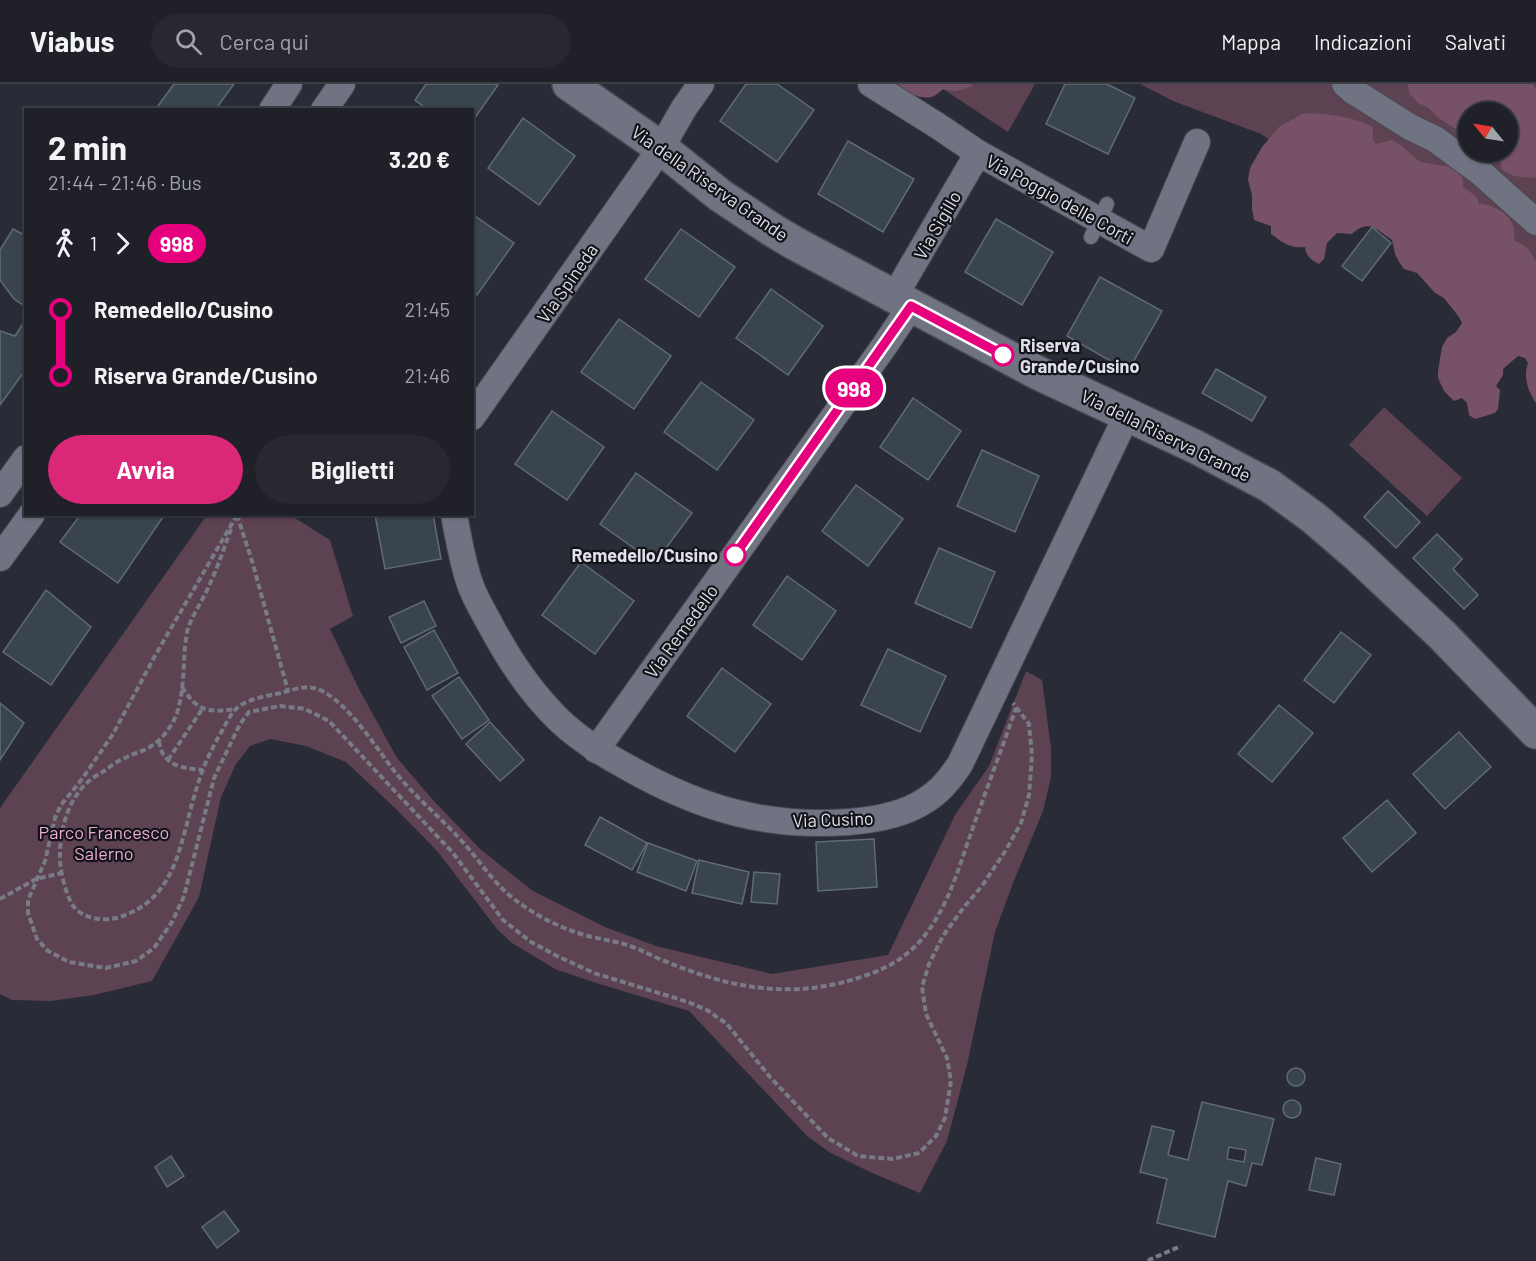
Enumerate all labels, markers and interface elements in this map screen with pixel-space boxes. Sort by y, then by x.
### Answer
search box [151,14,571,68]
text: Viabus [30,24,115,58]
icon: search [172,25,205,58]
text: Cerca qui [220,28,309,54]
text: Mappa [1221,29,1281,54]
text: Indicazioni [1314,29,1412,54]
text: Salvati [1445,29,1506,54]
north arrow [1458,102,1518,162]
map controls [1458,102,1518,162]
street label: Via della Riserva Grande [627,121,793,245]
text: 2 min [48,127,127,167]
text: 3.20 € [389,146,450,172]
street label: Via Poggio delle Corti [983,149,1137,249]
text: 21:44 – 21:46 · Bus [48,170,202,194]
street label: Via Sigillo [909,187,965,263]
icon: walk [48,227,81,260]
icon: forward [106,227,139,260]
text: 1 [90,231,97,255]
text: 998 [160,231,194,256]
street label: Via Spineda [532,239,602,327]
text: Remedello/Cusino [94,296,273,322]
text: 21:45 [404,297,450,321]
place label: Riserva Grande/Cusino [1020,334,1139,377]
marker: Riserva Grande/Cusino [992,344,1014,366]
text: Riserva Grande/Cusino [94,362,318,388]
text: 21:46 [404,363,450,387]
line badge: 998 [820,368,888,408]
text: 998 [837,376,871,401]
street label: Via della Riserva Grande [1077,384,1255,486]
button: Avvia [48,435,243,504]
button: Biglietti [255,435,450,504]
place label: Remedello/Cusino [571,544,718,566]
marker: Remedello/Cusino [724,544,746,566]
street label: Via Remedello [640,580,722,682]
street label: Via Cusino [792,807,874,831]
park label: Parco Francesco Salerno [39,821,169,864]

